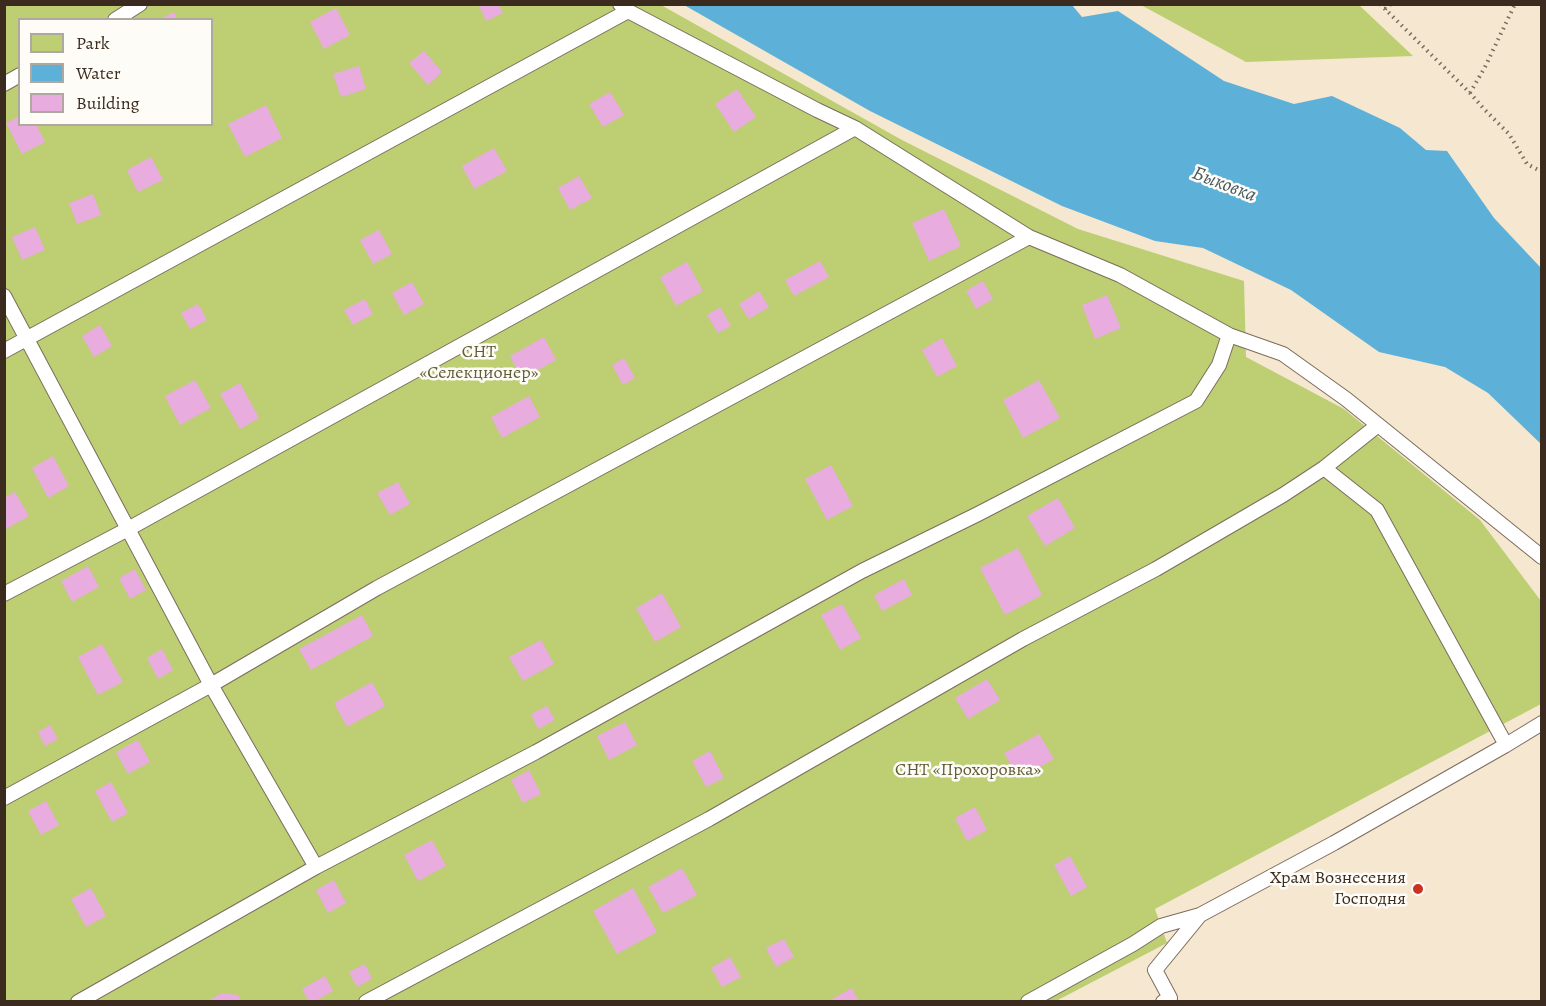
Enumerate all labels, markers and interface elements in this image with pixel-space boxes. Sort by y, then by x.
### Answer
legend [18,18,213,126]
text: Park [76,31,110,55]
text: Water [76,61,121,85]
text: Building [76,91,140,115]
water label: Быковка [1188,162,1260,208]
park label: СНТ «Селекционер» [420,342,538,385]
park label: СНТ «Прохоровка» [895,760,1041,782]
place label: Храм Вознесения Господня [1270,868,1406,910]
marker: Храм Вознесения Господня [1411,882,1425,896]

